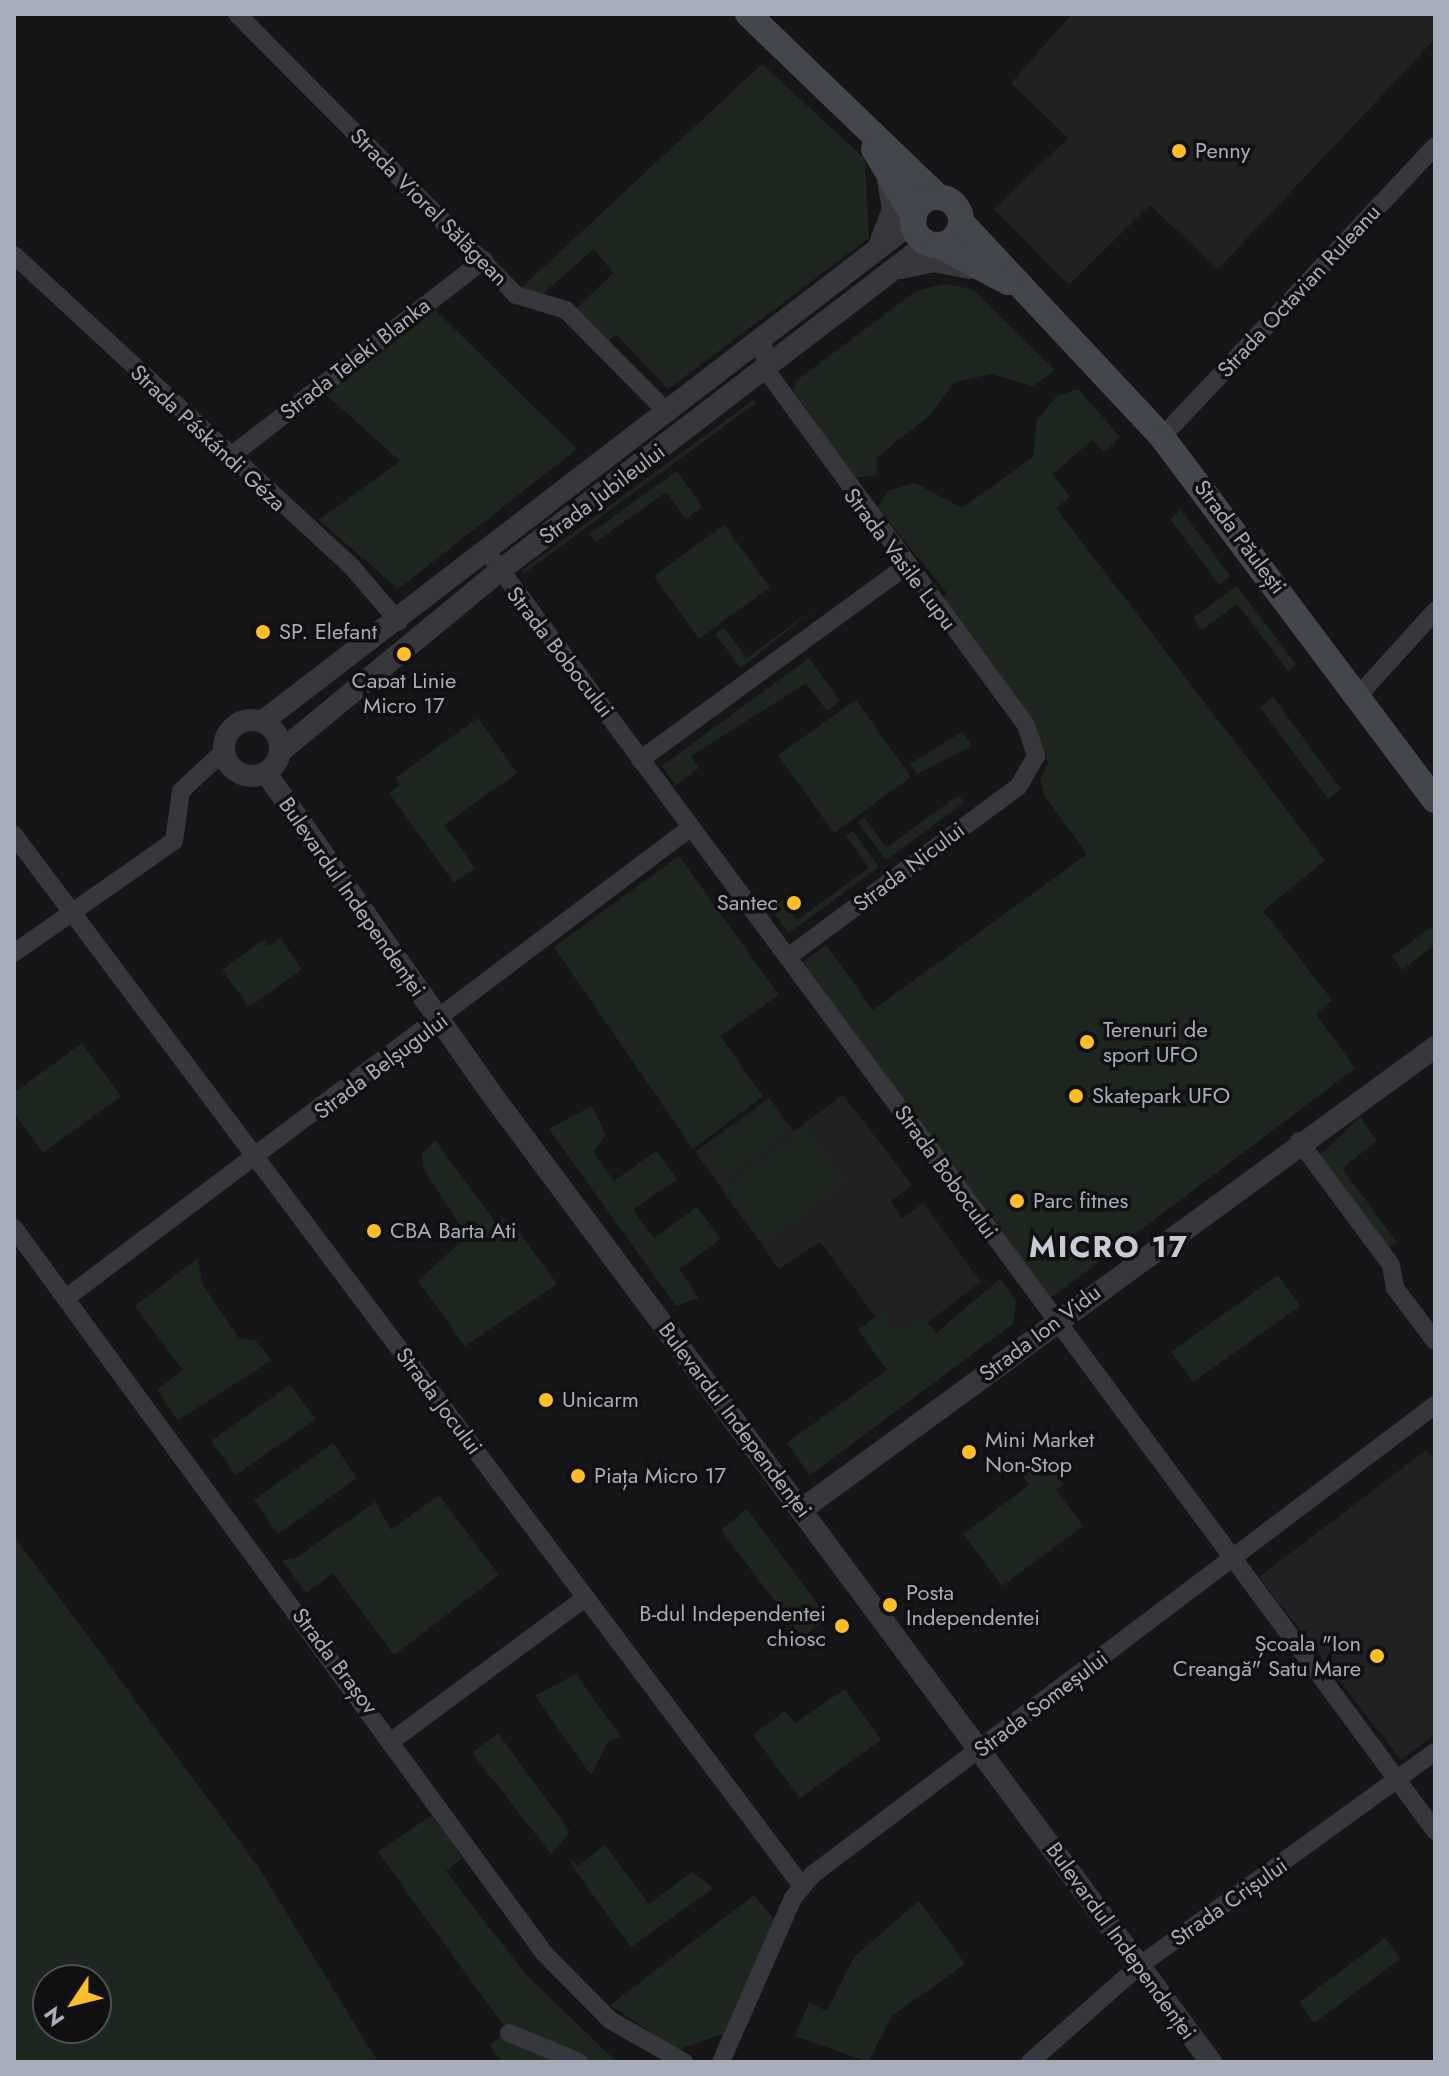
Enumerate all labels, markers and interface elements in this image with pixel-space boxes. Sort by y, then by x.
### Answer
street label: Strada Viorel Sălăgean [345,123,513,291]
place label: Penny [1195,138,1250,164]
marker: Penny [1170,142,1188,160]
street label: Strada Octavian Ruleanu [1212,199,1386,383]
street label: Strada Teleki Blanka [275,292,435,426]
street label: Strada Páskándi Géza [125,359,291,517]
street label: Strada Jubileului [534,438,670,550]
street label: Strada Păulești [1189,475,1291,599]
street label: Strada Vasile Lupu [838,483,962,635]
street label: Strada Bobocului [501,581,619,723]
place label: SP. Elefant [279,619,377,645]
marker: SP. Elefant [254,623,272,641]
marker: Capat Linie Micro 17 [395,645,413,663]
place label: Capat Linie Micro 17 [352,667,456,718]
street label: Bulevardul Independenței [273,792,431,1002]
street label: Strada Nicului [848,817,970,917]
place label: Santec [717,890,778,916]
marker: Santec [785,894,803,912]
street label: Strada Belșugului [309,1007,453,1125]
place label: Terenuri de sport UFO [1103,1016,1208,1068]
marker: Terenuri de sport UFO [1078,1033,1096,1051]
place label: Skatepark UFO [1092,1083,1230,1109]
marker: Skatepark UFO [1067,1087,1085,1105]
street label: Strada Bobocului [889,1100,1003,1244]
place label: Parc fitnes [1033,1188,1128,1214]
marker: Parc fitnes [1008,1192,1026,1210]
place label: CBA Barta Ati [390,1218,517,1244]
marker: CBA Barta Ati [365,1222,383,1240]
district label: MICRO 17 [1029,1229,1189,1265]
street label: Strada Ion Vidu [974,1279,1106,1387]
street label: Bulevardul Independenței [653,1317,817,1523]
street label: Strada Jocului [390,1342,488,1460]
place label: Unicarm [562,1387,639,1413]
marker: Unicarm [537,1391,555,1409]
place label: Mini Market Non-Stop [985,1426,1094,1478]
marker: Mini Market Non-Stop [960,1443,978,1461]
place label: Piața Micro 17 [594,1463,726,1489]
marker: Piața Micro 17 [569,1467,587,1485]
place label: Posta Independentei [906,1579,1040,1630]
marker: Posta Independentei [881,1596,899,1614]
place label: B-dul Independentei chiosc [639,1600,826,1652]
street label: Strada Brașov [287,1603,383,1719]
marker: B-dul Independentei chiosc [833,1617,851,1635]
place label: Școala "Ion Creangă" Satu Mare [1173,1630,1361,1682]
street label: Strada Someșului [969,1645,1113,1763]
marker: Școala "Ion Creangă" Satu Mare [1368,1647,1386,1665]
street label: Bulevardul Independenței [1041,1837,1201,2045]
street label: Strada Crișului [1166,1852,1292,1952]
north arrow [32,1964,112,2044]
text: N [36,2000,72,2033]

